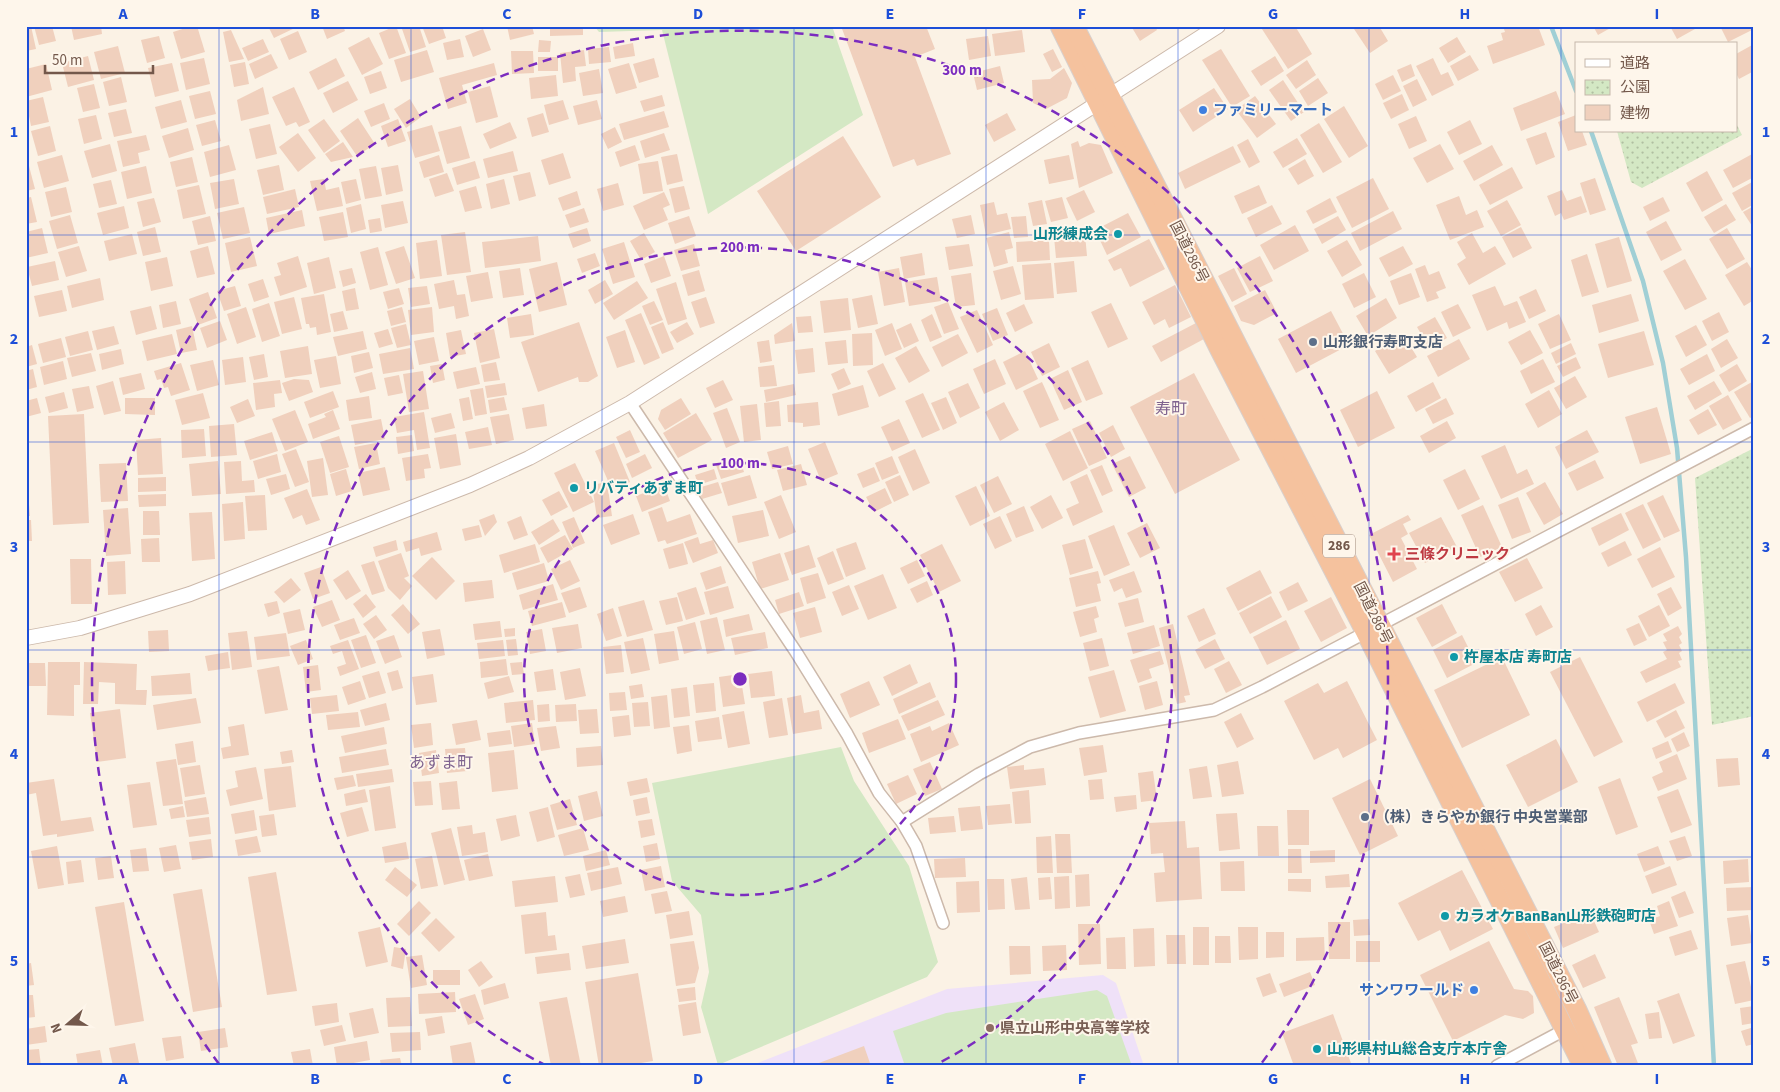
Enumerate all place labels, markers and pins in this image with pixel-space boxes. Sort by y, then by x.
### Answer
place label: ファミリーマート [1213,100,1333,121]
marker: ファミリーマート [1197,104,1209,116]
place label: 山形練成会 [1033,224,1108,245]
marker: 山形練成会 [1112,228,1124,240]
place label: 山形銀行寿町支店 [1323,332,1443,353]
marker: 山形銀行寿町支店 [1307,336,1319,348]
place label: リバティあずま町 [584,478,703,499]
marker: リバティあずま町 [568,482,580,494]
place label: 三條クリニック [1405,544,1510,565]
marker: 三條クリニック [1387,547,1401,561]
place label: 杵屋本店 寿町店 [1464,647,1572,668]
marker: 杵屋本店 寿町店 [1448,651,1460,663]
centre of rings [731,670,749,688]
place label: （株）きらやか銀行 中央営業部 [1375,807,1588,828]
marker: （株）きらやか銀行 中央営業部 [1359,811,1371,823]
place label: カラオケBanBan山形鉄砲町店 [1455,906,1656,927]
marker: カラオケBanBan山形鉄砲町店 [1439,910,1451,922]
place label: サンワワールド [1359,980,1464,1001]
marker: サンワワールド [1468,984,1480,996]
place label: 県立山形中央高等学校 [1000,1018,1150,1039]
marker: 県立山形中央高等学校 [984,1022,996,1034]
place label: 山形県村山総合支庁本庁舎 [1327,1039,1508,1060]
marker: 山形県村山総合支庁本庁舎 [1311,1043,1323,1055]

